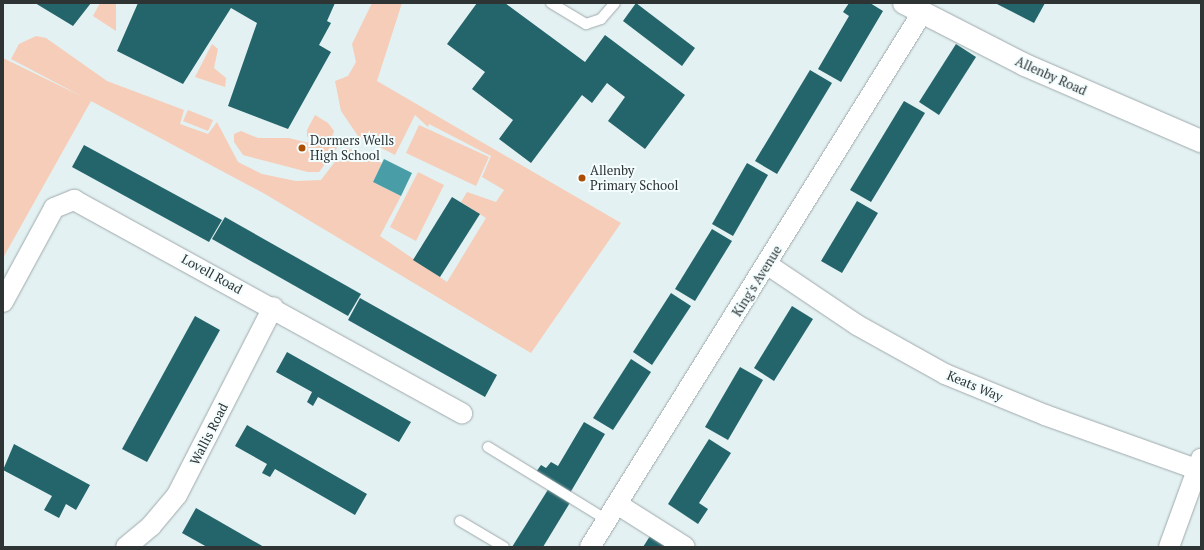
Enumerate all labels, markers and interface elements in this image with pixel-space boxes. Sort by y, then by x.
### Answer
street label: Allenby Road [1013,53,1089,99]
place label: Dormers Wells High School [310,133,394,164]
marker: Dormers Wells High School [297,143,307,153]
place label: Allenby Primary School [590,163,678,194]
marker: Allenby Primary School [577,173,587,183]
street label: King's Avenue [729,243,785,319]
street label: Lovell Road [179,251,245,297]
street label: Keats Way [945,367,1005,405]
street label: Wallis Road [187,400,231,468]

